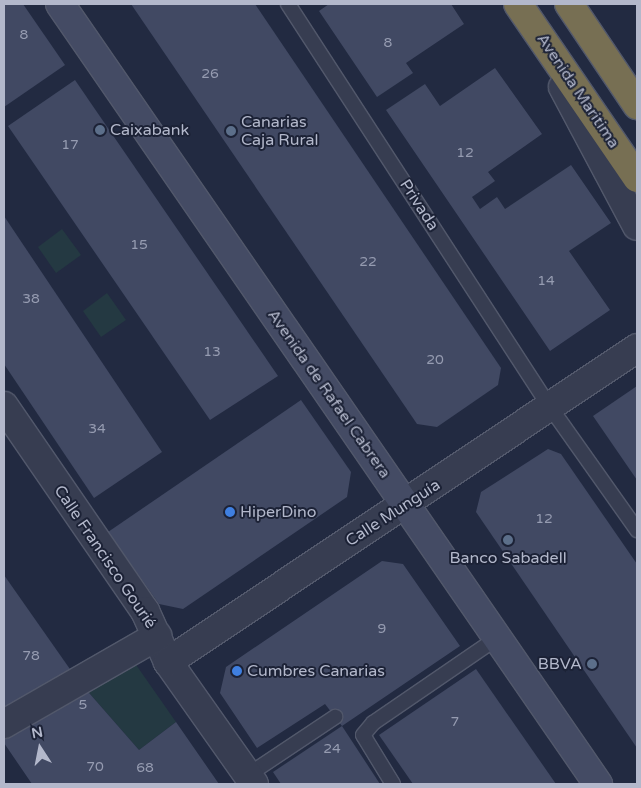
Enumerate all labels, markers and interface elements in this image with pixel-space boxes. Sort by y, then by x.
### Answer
house number: 8 [20,27,28,43]
street label: Avenida Maritima [533,30,623,152]
house number: 8 [384,35,392,51]
house number: 26 [201,66,219,82]
place label: Canarias Caja Rural [241,112,319,150]
place label: Caixabank [110,120,189,140]
marker: Caixabank [94,124,106,136]
marker: Canarias Caja Rural [225,125,237,137]
house number: 17 [61,137,79,153]
house number: 12 [456,145,474,161]
street label: Privada [395,176,443,234]
house number: 15 [130,237,148,253]
house number: 22 [359,254,377,270]
house number: 14 [537,273,555,289]
house number: 38 [22,291,40,307]
street label: Avenida de Rafael Cabrera [263,306,395,482]
house number: 13 [203,344,221,360]
house number: 20 [426,352,444,368]
house number: 34 [88,421,106,437]
street label: Calle Munguía [342,475,444,551]
street label: Calle Francisco Gourié [50,482,160,632]
place label: HiperDino [240,502,316,522]
marker: HiperDino [224,506,236,518]
house number: 12 [535,511,553,527]
marker: Banco Sabadell [502,534,514,546]
place label: Banco Sabadell [449,548,567,568]
house number: 9 [378,621,386,637]
house number: 78 [22,648,40,664]
place label: BBVA [538,654,582,674]
marker: BBVA [586,658,598,670]
place label: Cumbres Canarias [247,661,385,681]
marker: Cumbres Canarias [231,665,243,677]
house number: 5 [79,697,87,713]
house number: 7 [451,714,459,730]
north arrow [15,723,65,773]
text: N [30,723,44,742]
house number: 24 [323,741,341,757]
house number: 70 [86,759,104,775]
house number: 68 [136,760,154,776]

